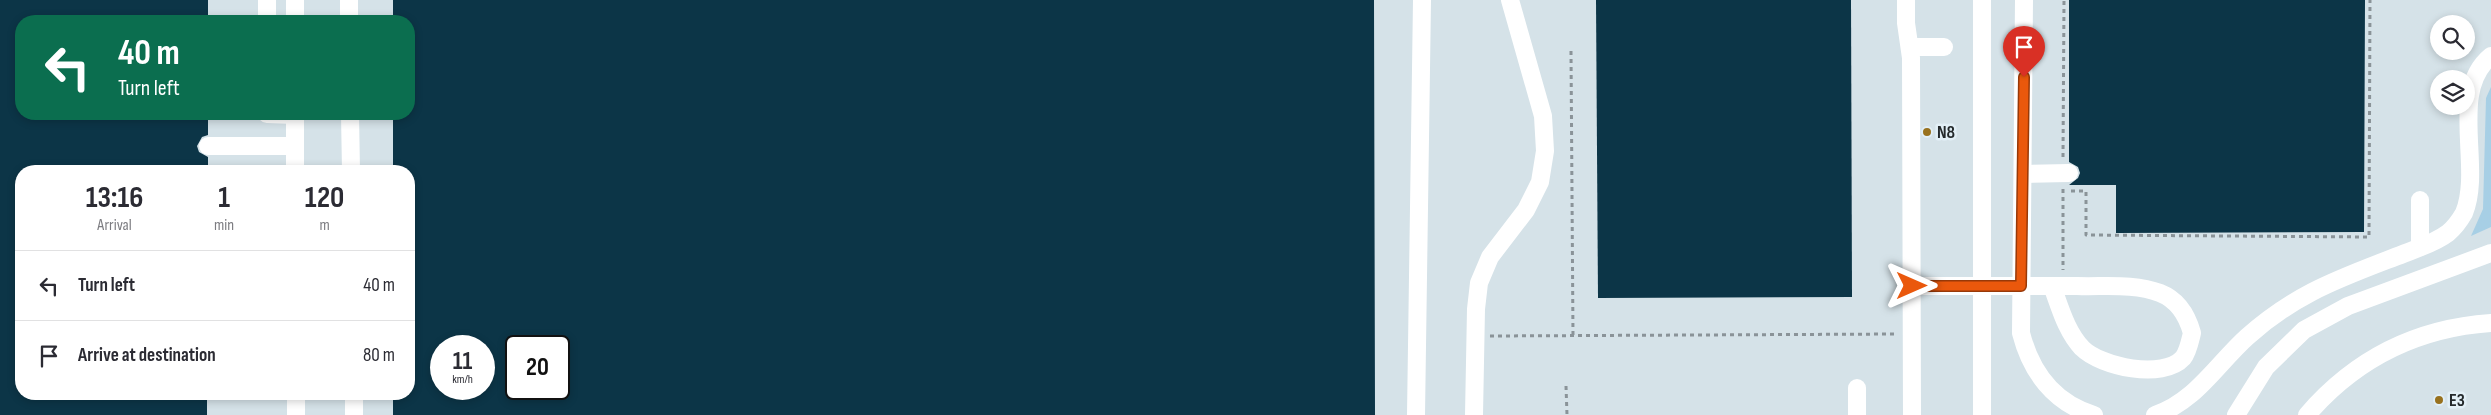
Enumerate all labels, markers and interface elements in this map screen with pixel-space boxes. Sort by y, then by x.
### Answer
map controls [2430,15,2475,115]
button: search [2430,15,2475,60]
pin [2003,26,2045,77]
text: 40 m [118,32,180,75]
icon: arrive [2010,33,2038,61]
icon: left [35,35,100,100]
button: layers [2430,70,2475,115]
text: Turn left [118,75,180,102]
place label: N8 [1937,122,1955,143]
marker: N8 [1921,126,1933,138]
text: 13:16 [86,180,143,216]
text: 1 [218,180,230,216]
text: 120 [305,180,344,216]
text: Arrival [97,216,132,235]
text: min [214,216,234,235]
text: m [319,216,330,235]
position arrow [1885,259,1937,311]
icon: left [35,272,63,300]
text: Turn left [78,274,135,297]
text: 40 m [363,274,395,297]
speed limit sign: 20 [505,335,570,400]
icon: arrive [35,342,63,370]
text: Arrive at destination [78,344,216,367]
text: 80 m [363,344,395,367]
text: 11 [453,346,472,377]
text: km/h [452,372,473,387]
place label: E3 [2449,390,2465,411]
marker: E3 [2433,394,2445,406]

